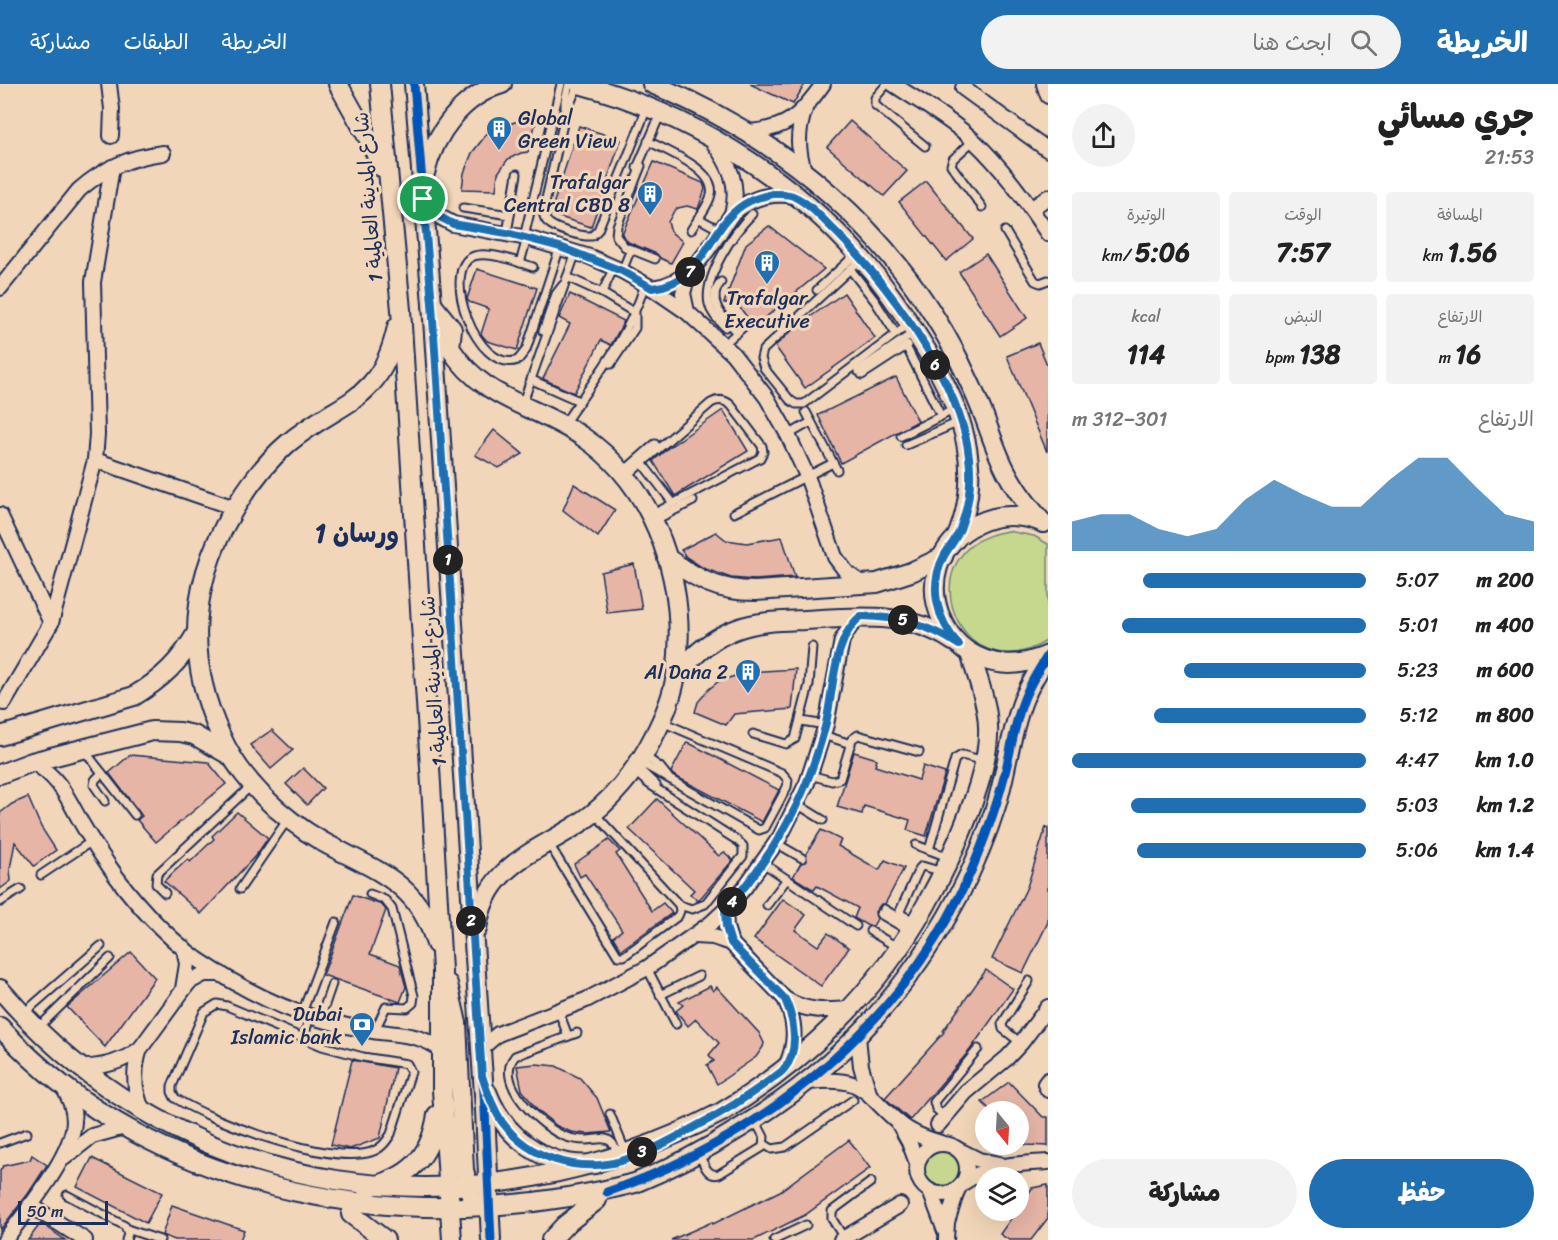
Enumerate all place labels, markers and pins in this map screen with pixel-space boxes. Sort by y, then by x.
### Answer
place label: Global Green View [518,101,617,159]
building icon: Global Green View [484,114,514,152]
place label: Trafalgar Central CBD 8 [504,165,632,223]
pin [397,173,448,224]
building icon: Trafalgar Central CBD 8 [635,179,665,217]
building icon: Trafalgar Executive [752,248,782,286]
pin: 7 [675,257,705,287]
place label: Trafalgar Executive [724,281,810,339]
pin: 6 [920,350,950,380]
pin: 1 [433,545,463,575]
pin: 5 [888,605,918,635]
place label: Al Dana 2 [643,655,728,690]
building icon: Al Dana 2 [733,657,763,695]
pin: 4 [717,887,747,917]
pin: 2 [456,906,486,936]
place label: Dubai Islamic bank [230,997,342,1055]
bank icon: Dubai Islamic bank [347,1010,377,1048]
pin: 3 [627,1137,657,1167]

